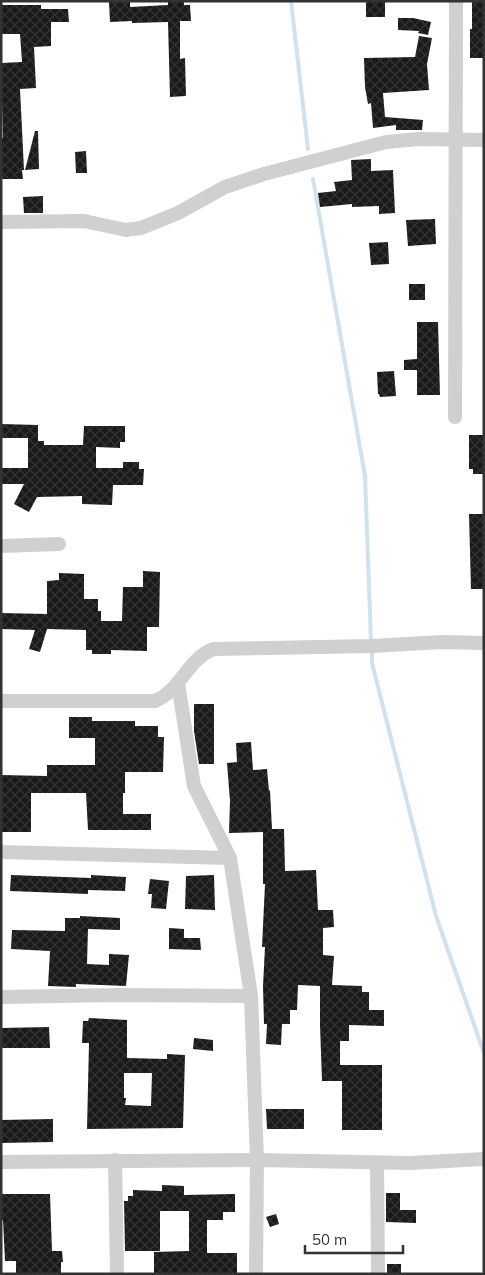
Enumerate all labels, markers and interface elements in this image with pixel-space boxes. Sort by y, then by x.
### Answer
scale bar [305,1222,402,1254]
text: 50 m [312,1230,347,1249]

